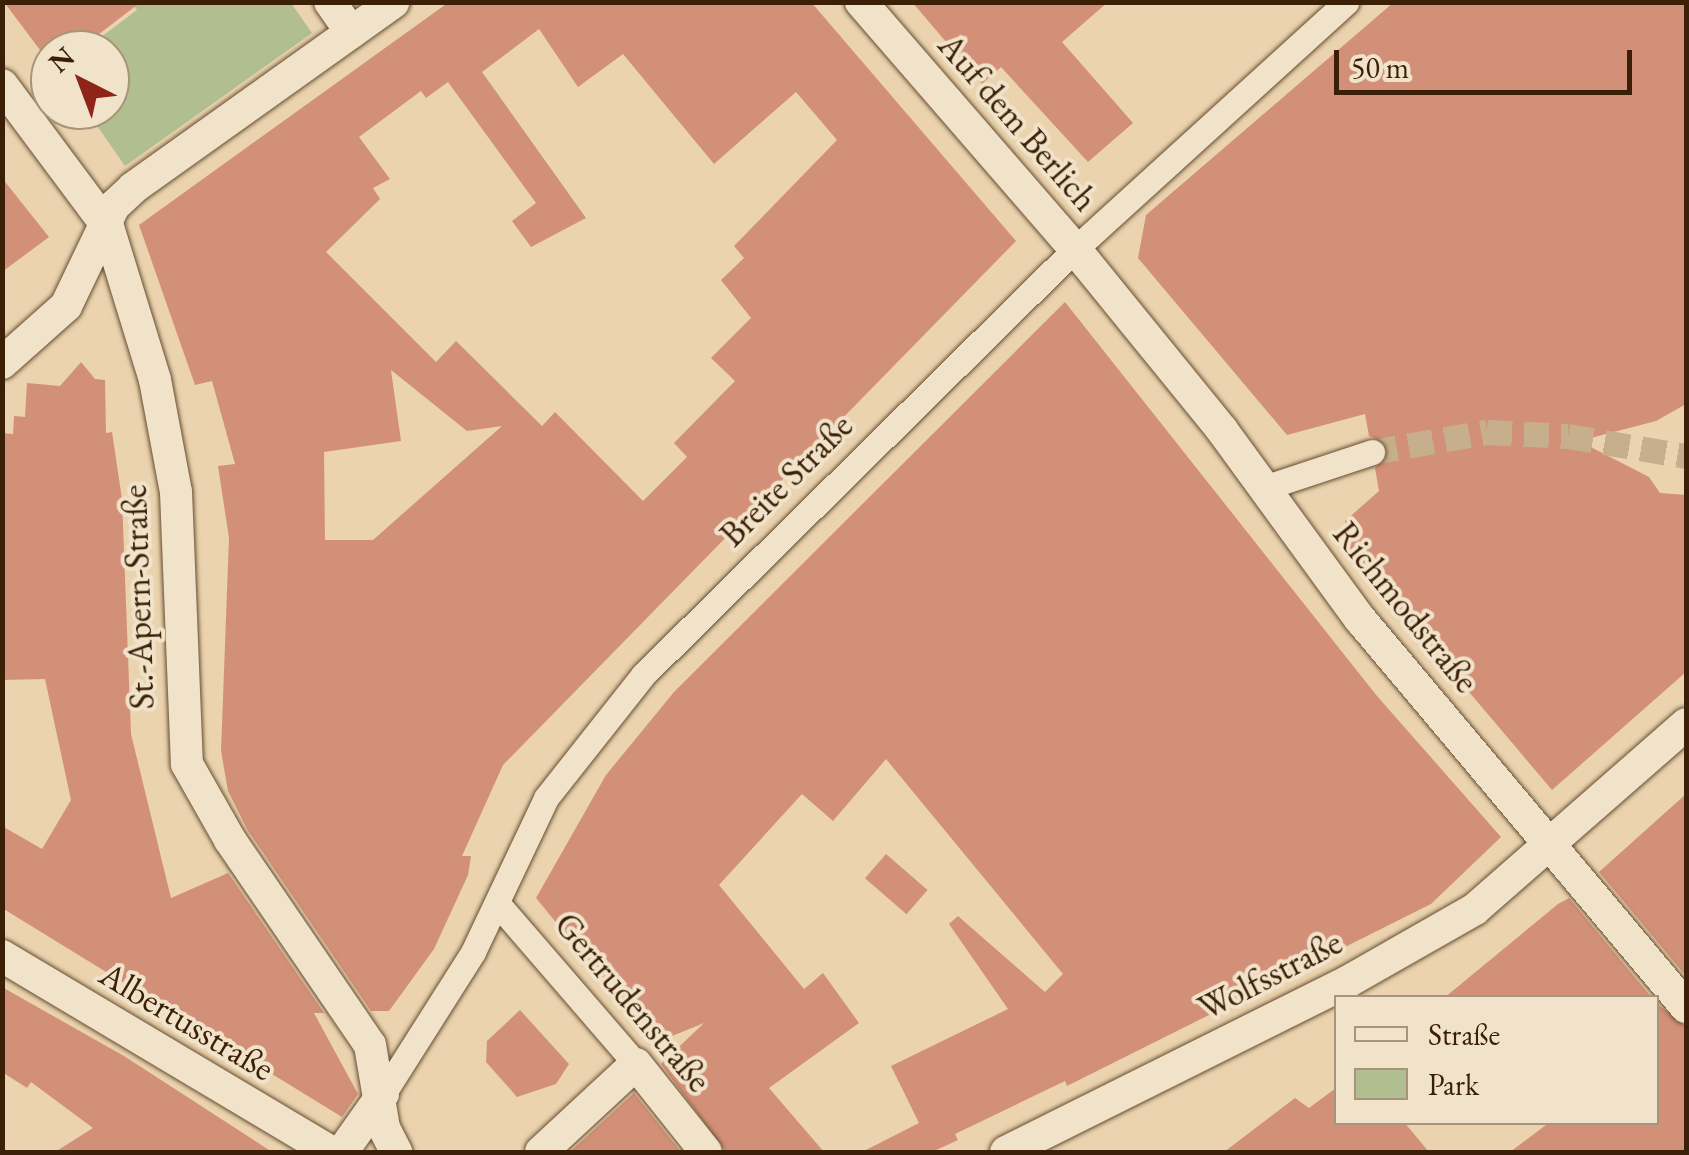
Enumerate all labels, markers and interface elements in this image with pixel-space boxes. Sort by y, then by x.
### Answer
street label: Auf dem Berlich [929,25,1107,219]
north arrow [30,30,130,130]
scale bar [1339,30,1636,92]
text: N [41,38,82,80]
text: 50 m [1351,48,1409,87]
street label: Breite Straße [711,405,861,555]
street label: St.-Apern-Straße [113,484,163,710]
street label: Richmodstraße [1324,513,1488,701]
street label: Gertrudenstraße [546,904,720,1100]
street label: Wolfsstraße [1191,921,1349,1029]
street label: Albertusstraße [92,953,282,1089]
legend [1334,995,1659,1125]
text: Straße [1428,1015,1500,1054]
text: Park [1428,1065,1479,1104]

